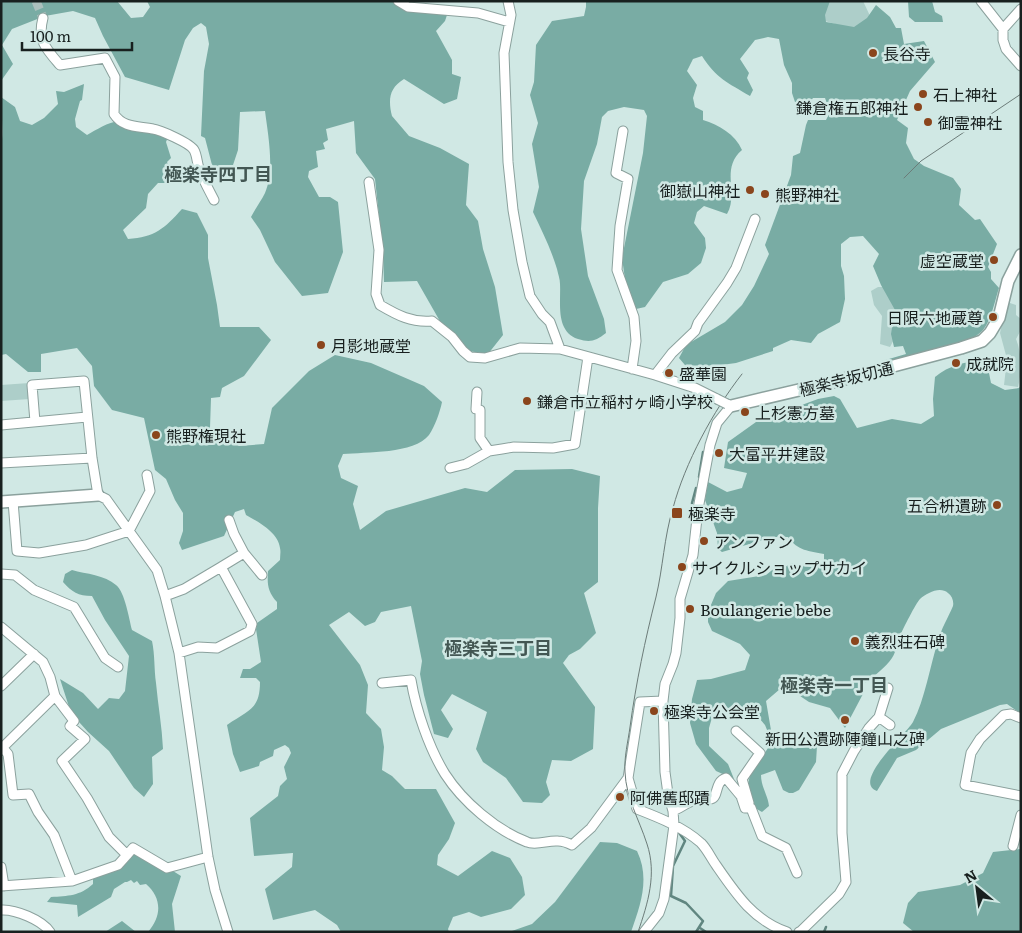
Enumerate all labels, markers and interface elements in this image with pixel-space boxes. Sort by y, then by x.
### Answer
scale bar [22,20,132,52]
text: 100 m [30,24,71,47]
place label: 長谷寺 [883,41,931,65]
marker: 長谷寺 [867,47,879,59]
place label: 石上神社 [933,82,997,106]
marker: 石上神社 [917,88,929,100]
place label: 鎌倉権五郎神社 [796,95,908,119]
marker: 鎌倉権五郎神社 [912,101,924,113]
place label: 御霊神社 [938,110,1002,134]
marker: 御霊神社 [922,116,934,128]
district label: 極楽寺四丁目 [164,160,272,187]
place label: 御嶽山神社 [660,178,740,202]
place label: 熊野神社 [775,182,839,206]
marker: 御嶽山神社 [744,184,756,196]
marker: 熊野神社 [759,188,771,200]
place label: 虚空蔵堂 [920,248,984,272]
marker: 虚空蔵堂 [988,254,1000,266]
place label: 日限六地蔵尊 [887,305,983,329]
marker: 日限六地蔵尊 [987,311,999,323]
place label: 月影地蔵堂 [331,333,411,357]
marker: 月影地蔵堂 [315,339,327,351]
place label: 成就院 [966,351,1014,375]
street label: 極楽寺坂切通 [797,355,895,401]
marker: 成就院 [950,357,962,369]
place label: 盛華園 [679,361,727,385]
marker: 盛華園 [663,367,675,379]
place label: 鎌倉市立稲村ヶ崎小学校 [537,389,713,413]
marker: 鎌倉市立稲村ヶ崎小学校 [521,395,533,407]
place label: 上杉憲方墓 [755,400,835,424]
marker: 上杉憲方墓 [739,406,751,418]
place label: 熊野権現社 [166,423,246,447]
marker: 熊野権現社 [150,429,162,441]
place label: 大富平井建設 [729,441,825,465]
marker: 大富平井建設 [713,447,725,459]
place label: 五合枡遺跡 [907,493,987,517]
marker: 五合枡遺跡 [991,499,1003,511]
place label: 極楽寺 [688,501,736,525]
marker: 極楽寺 [670,506,684,520]
place label: アンファン [714,529,793,553]
marker: アンファン [698,535,710,547]
place label: サイクルショップサカイ [692,555,867,579]
marker: サイクルショップサカイ [676,561,688,573]
place label: Boulangerie bebe [700,597,831,621]
marker: Boulangerie bebe [684,603,696,615]
place label: 義烈荘石碑 [865,629,945,653]
district label: 極楽寺三丁目 [444,634,552,661]
marker: 義烈荘石碑 [849,635,861,647]
district label: 極楽寺一丁目 [780,671,888,698]
place label: 極楽寺公会堂 [664,699,760,723]
marker: 極楽寺公会堂 [648,705,660,717]
marker: 新田公遺跡陣鐘山之碑 [839,714,851,726]
place label: 新田公遺跡陣鐘山之碑 [765,726,925,750]
place label: 阿佛舊邸蹟 [630,785,710,809]
marker: 阿佛舊邸蹟 [614,791,626,803]
north arrow [952,863,1002,913]
text: N [960,864,980,887]

